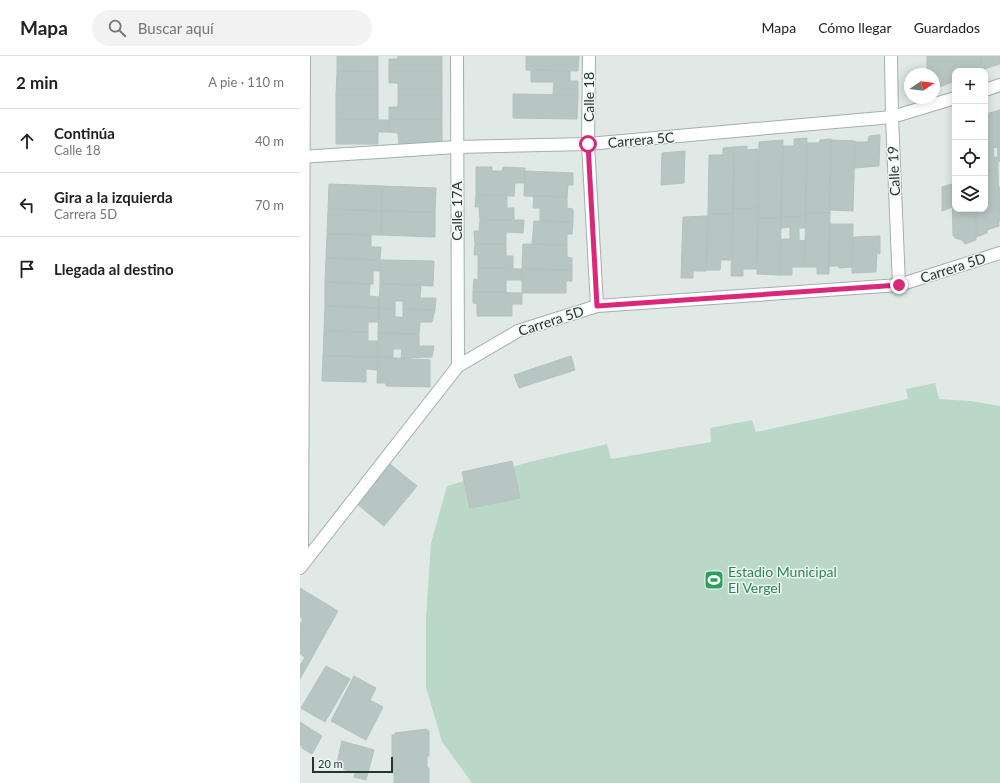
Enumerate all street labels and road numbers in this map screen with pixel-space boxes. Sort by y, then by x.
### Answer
street label: Calle 18 [580,72,597,122]
street label: Carrera 5C [607,128,676,151]
street label: Calle 19 [884,146,903,197]
street label: Calle 17A [448,181,465,241]
street label: Carrera 5D [918,249,988,286]
street label: Carrera 5D [516,302,586,339]

